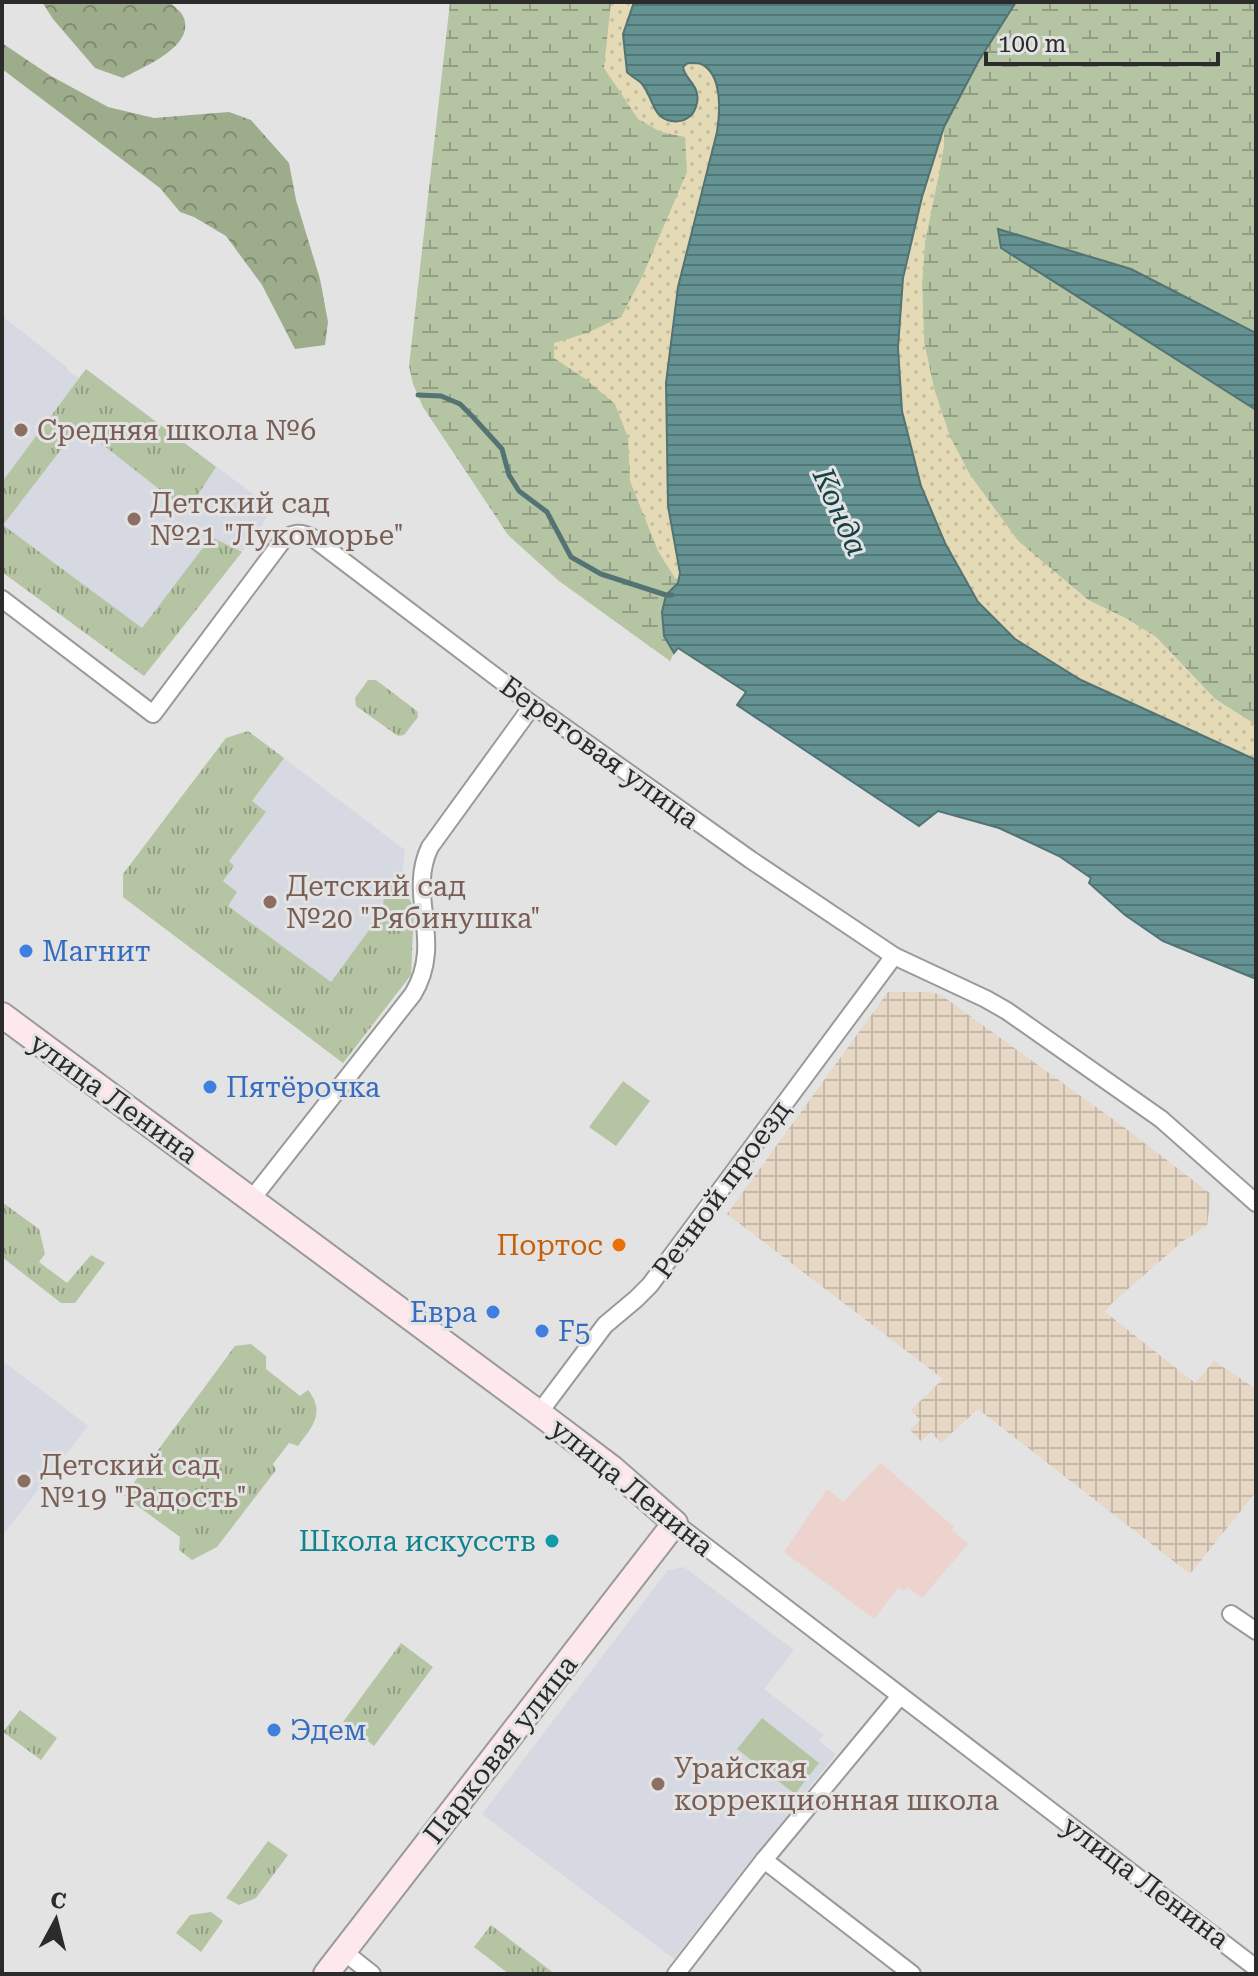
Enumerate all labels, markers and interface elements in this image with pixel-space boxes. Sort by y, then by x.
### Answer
scale bar [986,16,1218,66]
text: 100 m [998,30,1066,58]
place label: Средняя школа №6 [37,414,316,447]
marker: Средняя школа №6 [12,421,30,439]
water label: Конда [805,462,875,561]
place label: Детский сад №21 "Лукоморье" [150,487,404,552]
marker: Детский сад №21 "Лукоморье" [125,510,143,528]
street label: Береговая улица [494,669,706,836]
place label: Детский сад №20 "Рябинушка" [286,870,541,935]
marker: Детский сад №20 "Рябинушка" [261,893,279,911]
place label: Магнит [42,935,151,968]
marker: Магнит [17,942,35,960]
street label: улица Ленина [23,1026,204,1171]
place label: Пятёрочка [226,1071,380,1104]
marker: Пятёрочка [201,1078,219,1096]
street label: Речной проезд [646,1094,797,1285]
place label: Портос [497,1229,603,1262]
marker: Портос [610,1236,628,1254]
place label: Евра [410,1296,477,1329]
marker: Евра [484,1303,502,1321]
place label: F5 [558,1315,590,1348]
marker: F5 [533,1322,551,1340]
street label: улица Ленина [544,1412,720,1563]
place label: Детский сад №19 "Радость" [40,1449,247,1514]
marker: Детский сад №19 "Радость" [15,1472,33,1490]
place label: Школа искусств [299,1525,536,1558]
marker: Школа искусств [543,1532,561,1550]
street label: Парковая улица [417,1649,584,1850]
place label: Эдем [290,1714,366,1747]
marker: Эдем [265,1721,283,1739]
place label: Урайская коррекционная школа [674,1752,999,1817]
marker: Урайская коррекционная школа [649,1775,667,1793]
street label: улица Ленина [1056,1809,1236,1956]
north arrow [16,1880,96,1960]
text: С [49,1887,68,1914]

